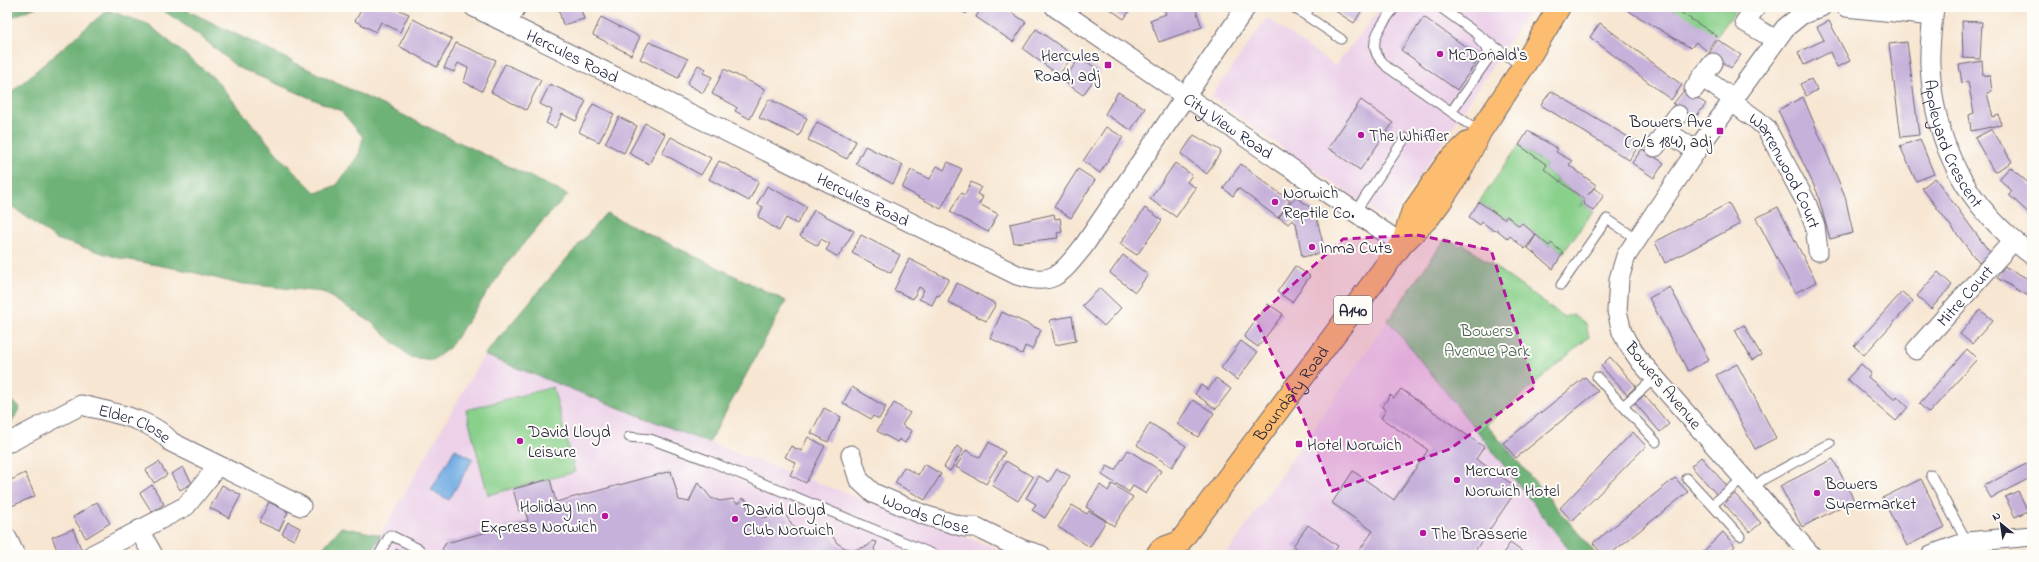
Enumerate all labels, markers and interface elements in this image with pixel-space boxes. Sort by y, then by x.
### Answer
street label: Hercules Road [521,24,623,91]
place label: McDonald's [1448,43,1528,68]
place label: Hercules Road, adj [1034,44,1101,89]
marker: McDonald's [1435,49,1445,59]
marker: Hercules Road, adj [1103,60,1113,70]
street label: Appleyard Crescent [1917,78,1989,214]
street label: City View Road [1178,87,1278,167]
street label: Warrenwood Court [1743,107,1826,233]
place label: Bowers Ave (o/s 184), adj [1625,110,1713,155]
place label: The Whiffler [1369,124,1449,149]
marker: Bowers Ave (o/s 184), adj [1715,126,1725,136]
marker: The Whiffler [1356,130,1366,140]
street label: Hercules Road [812,167,913,234]
place label: Norwich Reptile Co. [1283,181,1355,226]
marker: Norwich Reptile Co. [1270,197,1280,207]
place label: Inma Cuts [1320,236,1392,261]
marker: Inma Cuts [1307,242,1317,252]
street label: Mitre Court [1931,260,2000,333]
road number: A140 [1334,296,1372,324]
park label: Bowers Avenue Park [1444,319,1530,364]
street label: Bowers Avenue [1618,336,1707,436]
street label: Boundary Road [1248,341,1336,448]
street label: Elder Close [96,398,177,450]
place label: David Lloyd Leisure [527,420,611,465]
place label: Hotel Norwich [1307,433,1402,458]
marker: David Lloyd Leisure [515,436,525,446]
marker: Hotel Norwich [1294,439,1304,449]
place label: Mercure Norwich Hotel [1465,459,1560,504]
place label: Bowers Supermarket [1824,472,1916,517]
marker: Mercure Norwich Hotel [1452,475,1462,485]
street label: Woods Close [878,487,969,541]
marker: Bowers Supermarket [1812,488,1822,498]
place label: Holiday Inn Express Norwich [480,495,597,540]
place label: David Lloyd Club Norwich [742,498,834,543]
north arrow [1981,504,2021,544]
text: N [1989,507,2004,525]
marker: Holiday Inn Express Norwich [600,511,610,521]
marker: David Lloyd Club Norwich [730,514,740,524]
place label: The Brasserie [1431,522,1528,547]
marker: The Brasserie [1418,528,1428,538]

